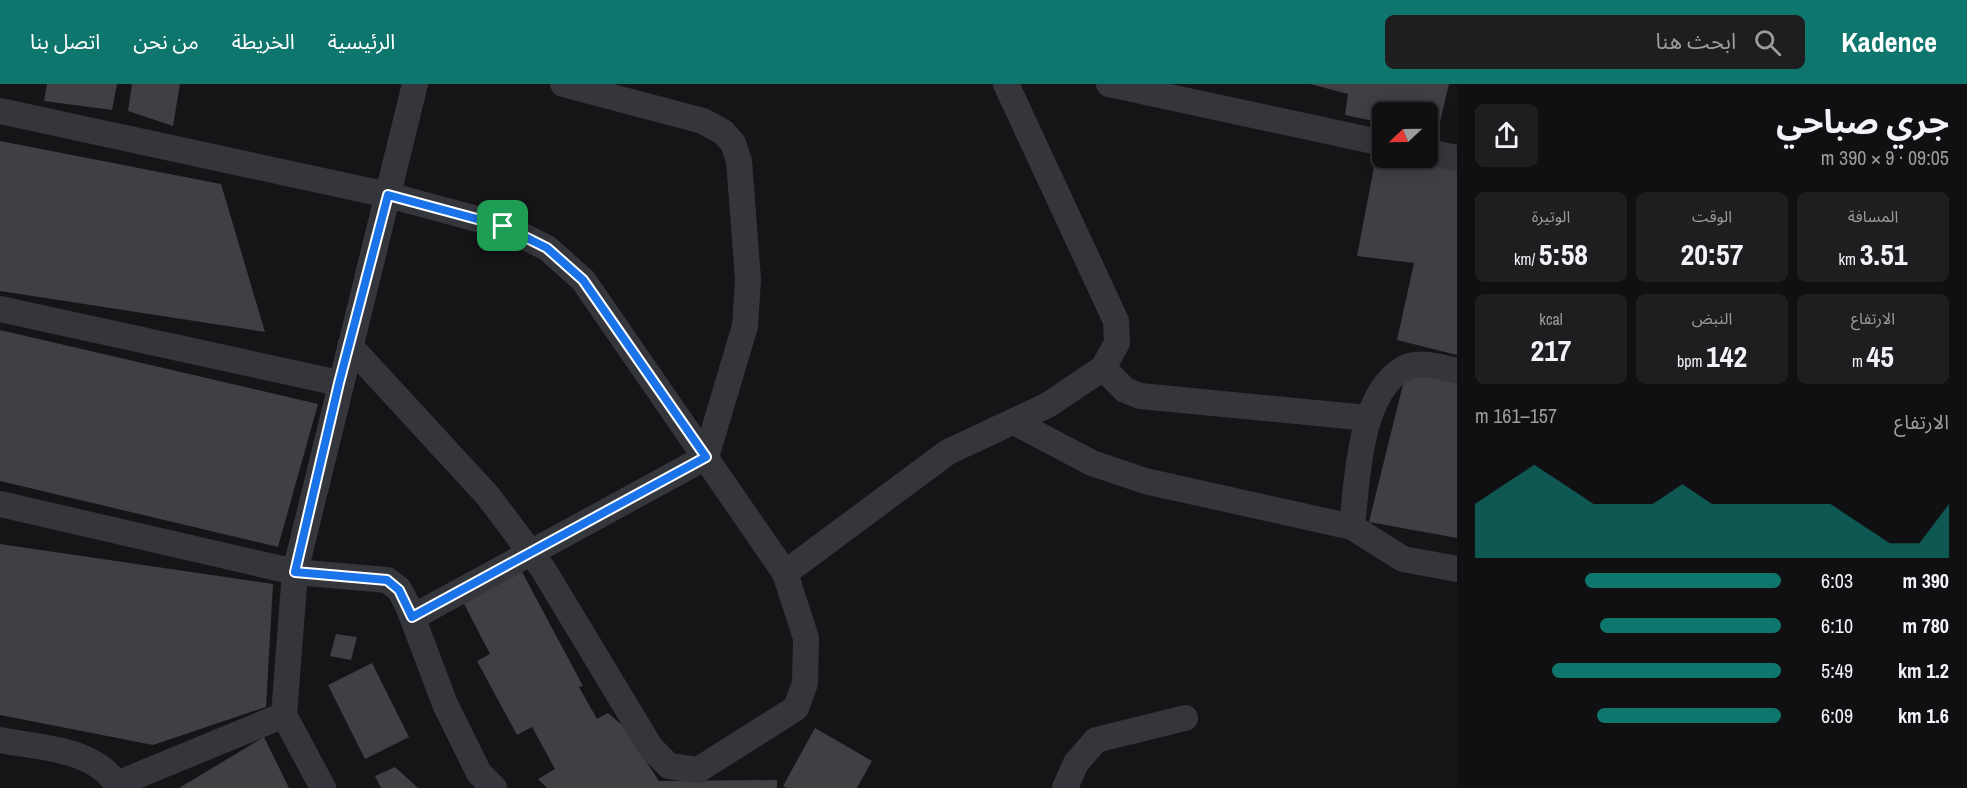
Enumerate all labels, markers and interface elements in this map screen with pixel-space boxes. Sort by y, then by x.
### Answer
search box [1385,15,1805,69]
text: Kadence [1841,23,1937,61]
text: ابحث هنا [1655,26,1736,56]
icon: search [1751,26,1784,59]
text: اتصل بنا [30,27,100,56]
text: من نحن [133,27,199,56]
text: الخريطة [232,27,295,56]
text: الرئيسية [328,27,395,56]
text: جري صباحي [1776,99,1949,143]
north arrow [1372,102,1438,168]
map controls [1372,102,1438,168]
button: share [1475,104,1538,167]
text: 09:05 · 9 × 390 m [1821,144,1949,171]
pin [477,200,528,251]
text: الوتيرة [1532,205,1570,227]
text: الوقت [1692,205,1732,227]
text: المسافة [1848,205,1898,227]
icon: arrive [486,209,519,242]
text: 5:58 [1539,234,1588,274]
text: 20:57 [1681,234,1743,274]
text: 3.51 [1860,234,1908,274]
text: /km [1514,248,1539,270]
text: km [1838,248,1860,270]
text: النبض [1692,307,1732,329]
text: الارتفاع [1851,307,1895,329]
text: kcal [1539,308,1563,330]
text: 217 [1530,330,1572,370]
text: 142 [1706,336,1747,376]
text: 45 [1867,336,1894,376]
text: bpm [1677,350,1706,372]
text: m [1852,350,1867,372]
text: 157–161 m [1475,402,1557,429]
text: الارتفاع [1894,408,1949,435]
text: 6:03 [1821,567,1853,594]
text: 390 m [1902,567,1949,594]
text: 6:10 [1821,612,1853,639]
text: 780 m [1902,612,1949,639]
text: 5:49 [1821,657,1853,684]
text: 1.2 km [1898,657,1949,684]
text: 6:09 [1821,702,1853,729]
text: 1.6 km [1898,702,1949,729]

